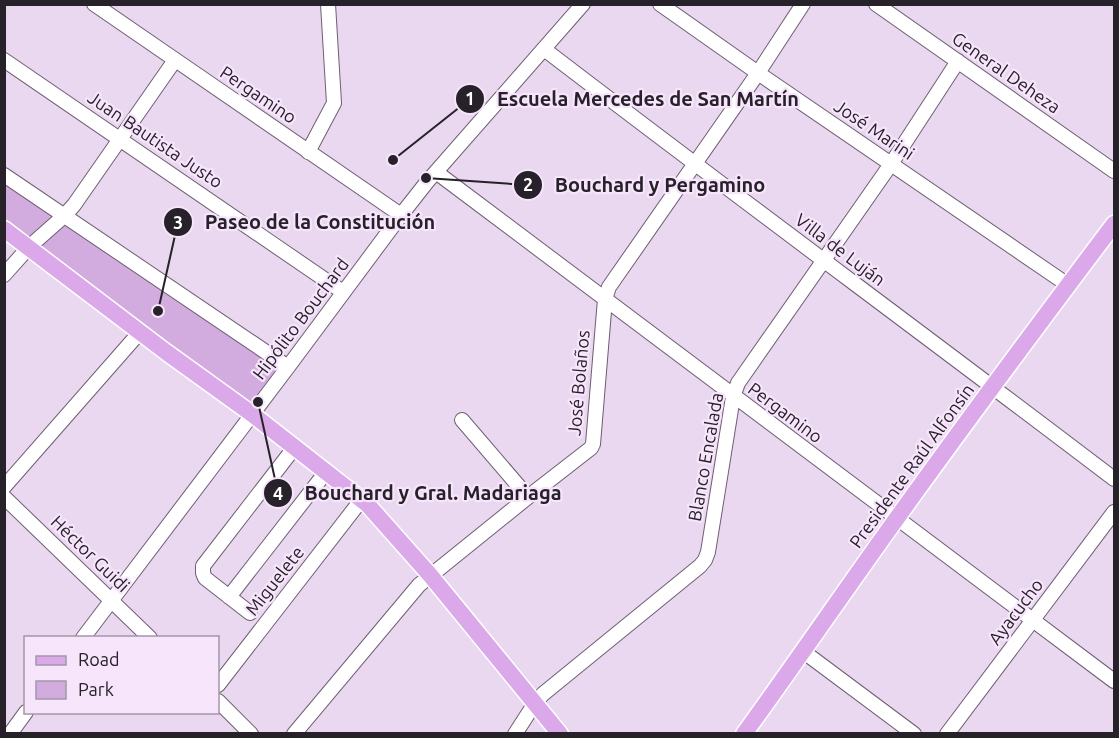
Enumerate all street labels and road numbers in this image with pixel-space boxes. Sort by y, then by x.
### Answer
street label: General Deheza [949,27,1064,117]
street label: Pergamino [217,61,300,127]
street label: Juan Bautista Justo [84,87,227,192]
street label: José Marini [831,95,918,163]
street label: Villa de Luján [792,209,889,289]
street label: Hipólito Bouchard [248,254,352,383]
street label: José Bolaños [563,329,593,437]
street label: Pergamino [745,378,827,447]
street label: Presidente Raúl Alfonsín [845,380,977,551]
street label: Blanco Encalada [684,391,726,523]
street label: Héctor Guidi [47,511,134,596]
street label: Miguelete [241,542,307,619]
street label: Ayacucho [984,574,1046,648]

